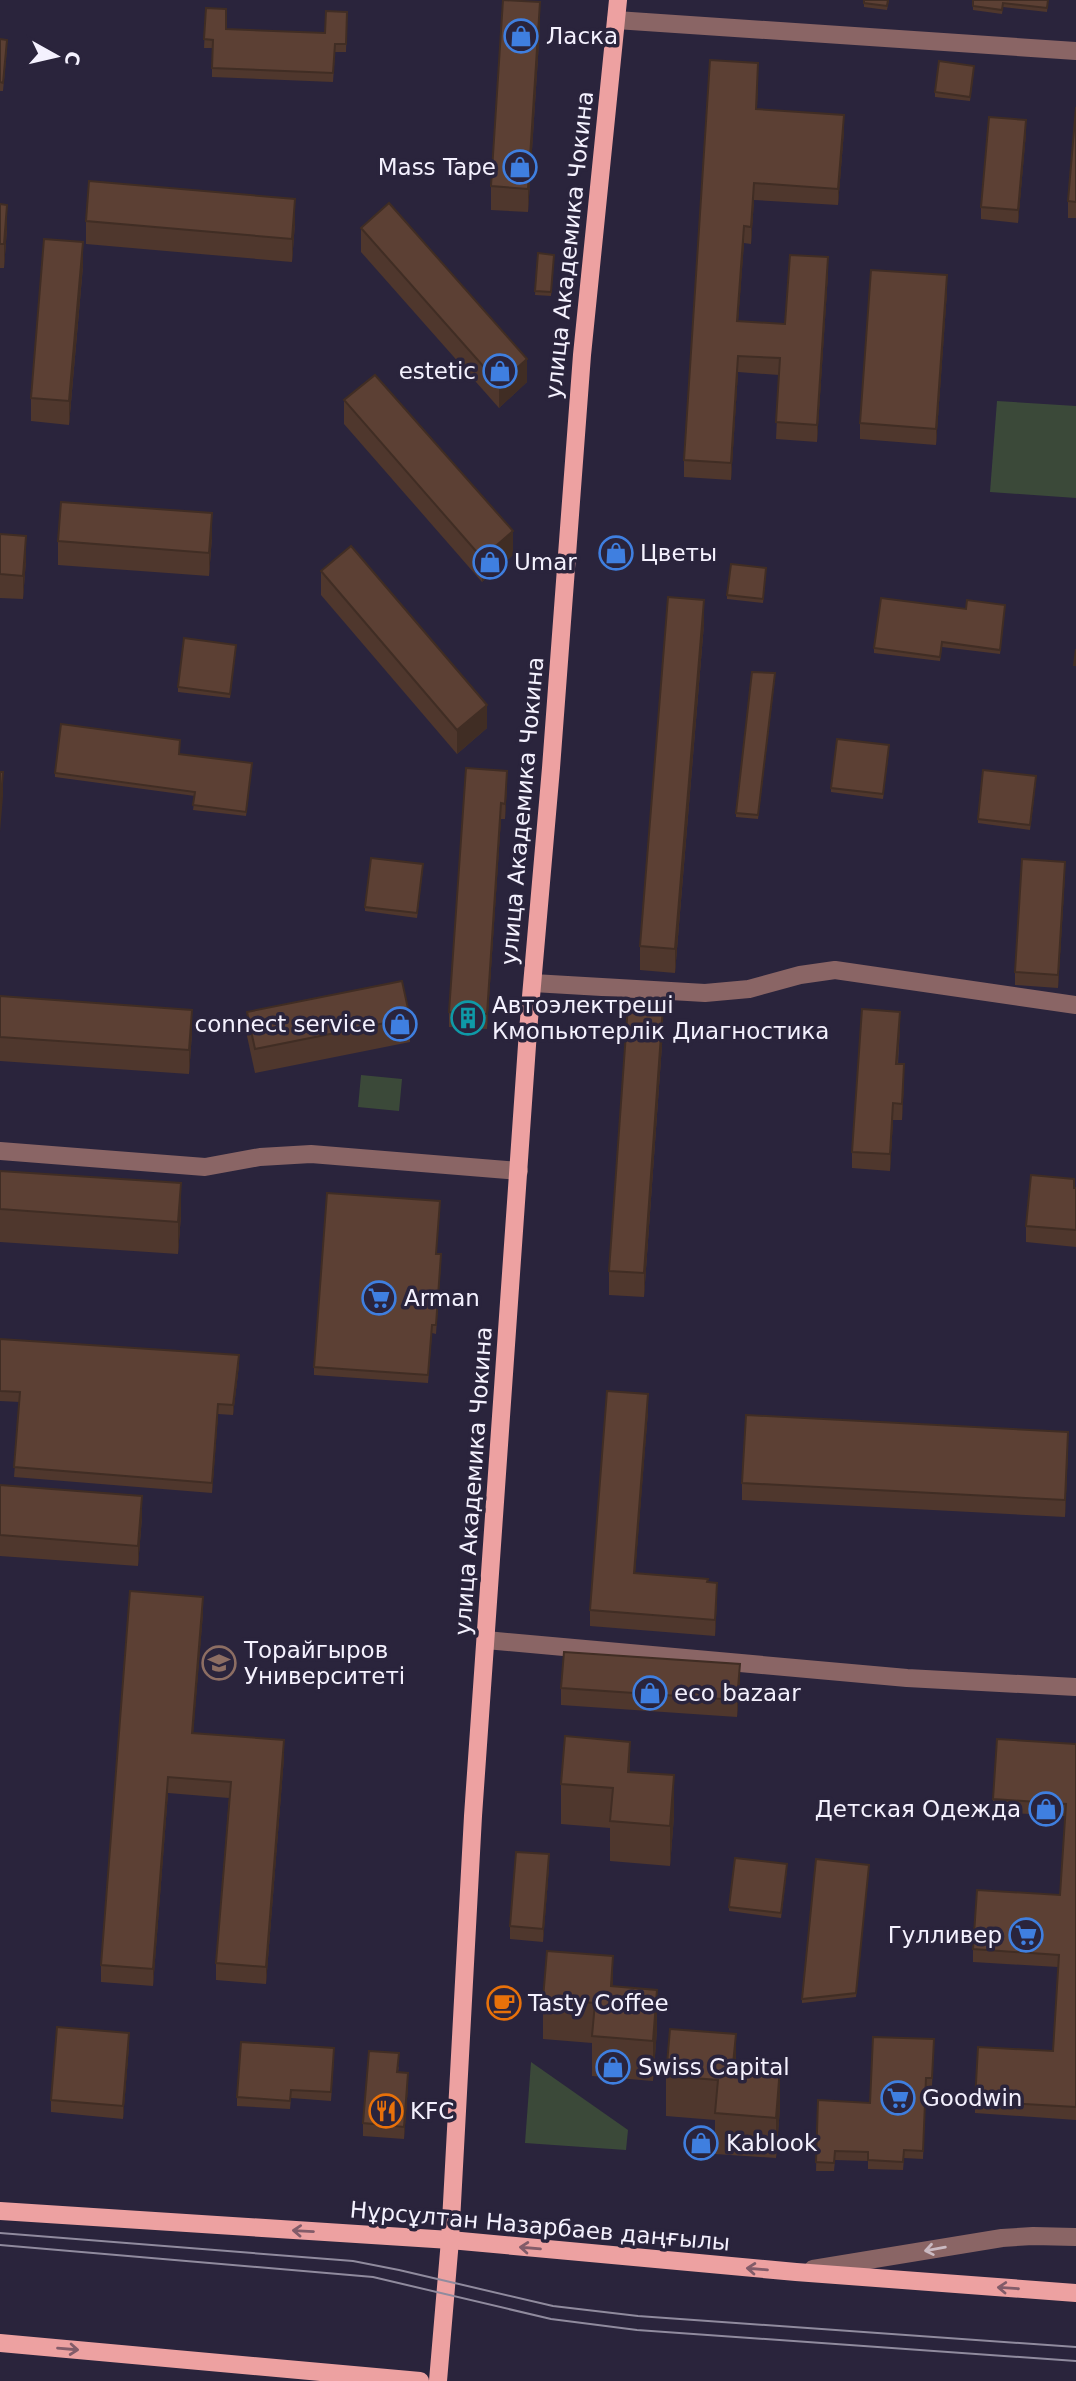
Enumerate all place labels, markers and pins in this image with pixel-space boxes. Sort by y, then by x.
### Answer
shop icon: Ласка [502,17,540,55]
place label: Ласка [546,23,618,49]
shop icon: Mass Tape [501,148,539,186]
place label: Mass Tape [378,154,496,180]
shop icon: estetic [481,352,519,390]
place label: estetic [399,358,476,384]
shop icon: Цветы [597,534,635,572]
place label: Цветы [640,540,717,566]
shop icon: Umar [471,543,509,581]
place label: Umar [514,549,577,575]
place label: Автоэлектреші Кмопьютерлік Диагностика [492,992,829,1044]
building icon: Автоэлектреші Кмопьютерлік Диагностика [449,999,487,1037]
shop icon: connect service [381,1005,419,1043]
place label: connect service [195,1011,376,1037]
supermarket icon: Arman [360,1279,398,1317]
place label: Arman [404,1285,480,1311]
place label: Торайгыров Университеті [243,1637,405,1689]
school or university icon: Торайгыров Университеті [200,1644,238,1682]
shop icon: eco bazaar [631,1674,669,1712]
place label: eco bazaar [674,1680,801,1706]
shop icon: Детская Одежда [1027,1790,1065,1828]
place label: Детская Одежда [815,1796,1021,1822]
supermarket icon: Гулливер [1007,1916,1045,1954]
place label: Гулливер [888,1922,1002,1948]
cafe icon: Tasty Coffee [485,1984,523,2022]
place label: Tasty Coffee [527,1990,669,2016]
shop icon: Swiss Capital [594,2048,632,2086]
place label: Swiss Capital [638,2054,790,2080]
supermarket icon: Goodwin [879,2079,917,2117]
place label: Goodwin [922,2085,1022,2111]
restaurant icon: KFC [367,2092,405,2130]
place label: KFC [410,2098,454,2124]
shop icon: Kablook [682,2124,720,2162]
place label: Kablook [726,2130,818,2156]

